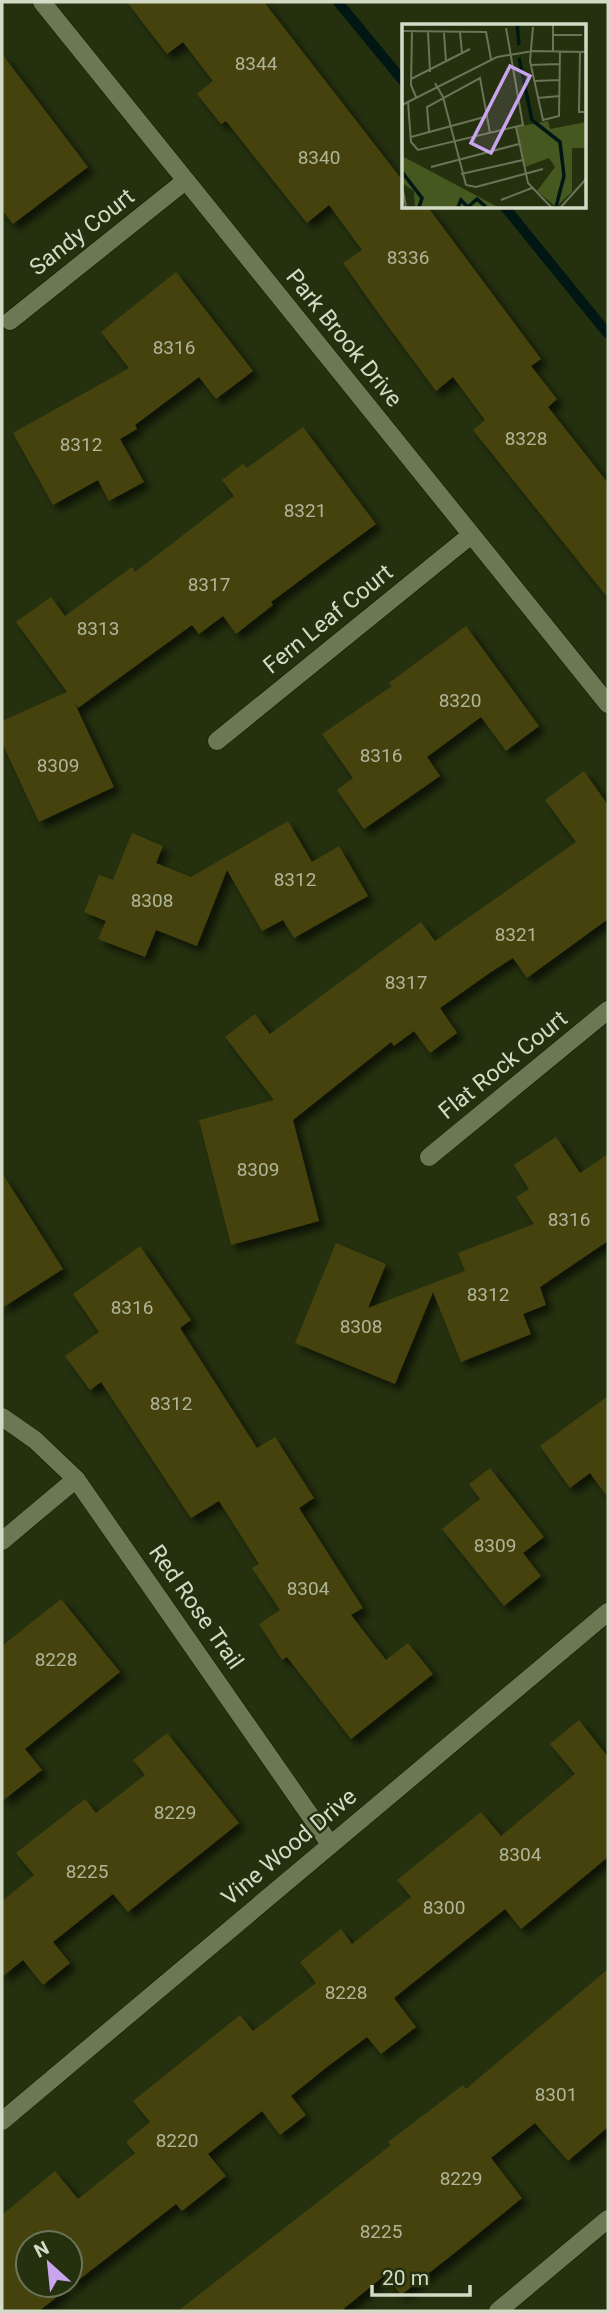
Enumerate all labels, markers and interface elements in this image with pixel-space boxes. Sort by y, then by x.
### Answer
inset map [402,24,586,208]
house number: 8344 [235,52,278,75]
house number: 8340 [298,146,340,169]
street label: Sandy Court [24,183,140,281]
house number: 8336 [387,246,429,269]
street label: Park Brook Drive [280,264,408,412]
house number: 8316 [153,336,195,359]
house number: 8328 [505,427,547,450]
house number: 8312 [60,433,102,456]
house number: 8321 [284,499,326,522]
street label: Fern Leaf Court [258,559,398,679]
house number: 8317 [188,573,230,596]
house number: 8313 [77,617,119,640]
house number: 8320 [439,689,481,712]
house number: 8316 [360,744,402,767]
house number: 8309 [37,754,79,777]
house number: 8312 [274,868,316,891]
house number: 8308 [131,889,173,912]
house number: 8321 [495,923,537,946]
house number: 8317 [385,971,427,994]
street label: Flat Rock Court [433,1005,573,1125]
house number: 8309 [237,1158,279,1181]
house number: 8316 [548,1208,590,1231]
house number: 8312 [467,1283,509,1306]
house number: 8316 [111,1296,153,1319]
house number: 8308 [340,1315,382,1338]
house number: 8312 [150,1392,192,1415]
house number: 8309 [474,1534,516,1557]
street label: Red Rose Trail [143,1540,249,1674]
house number: 8304 [287,1577,330,1600]
house number: 8228 [35,1648,77,1671]
street label: Vine Wood Drive [216,1783,362,1911]
house number: 8229 [154,1801,196,1824]
house number: 8304 [499,1843,542,1866]
house number: 8225 [66,1860,108,1883]
house number: 8300 [423,1896,465,1919]
house number: 8228 [325,1981,367,2004]
house number: 8301 [535,2083,577,2106]
house number: 8220 [156,2129,198,2152]
house number: 8229 [440,2167,482,2190]
house number: 8225 [360,2220,402,2243]
north arrow [14,2229,84,2299]
text: N [30,2236,53,2263]
scale bar [372,2254,470,2298]
text: 20 m [382,2266,429,2290]

